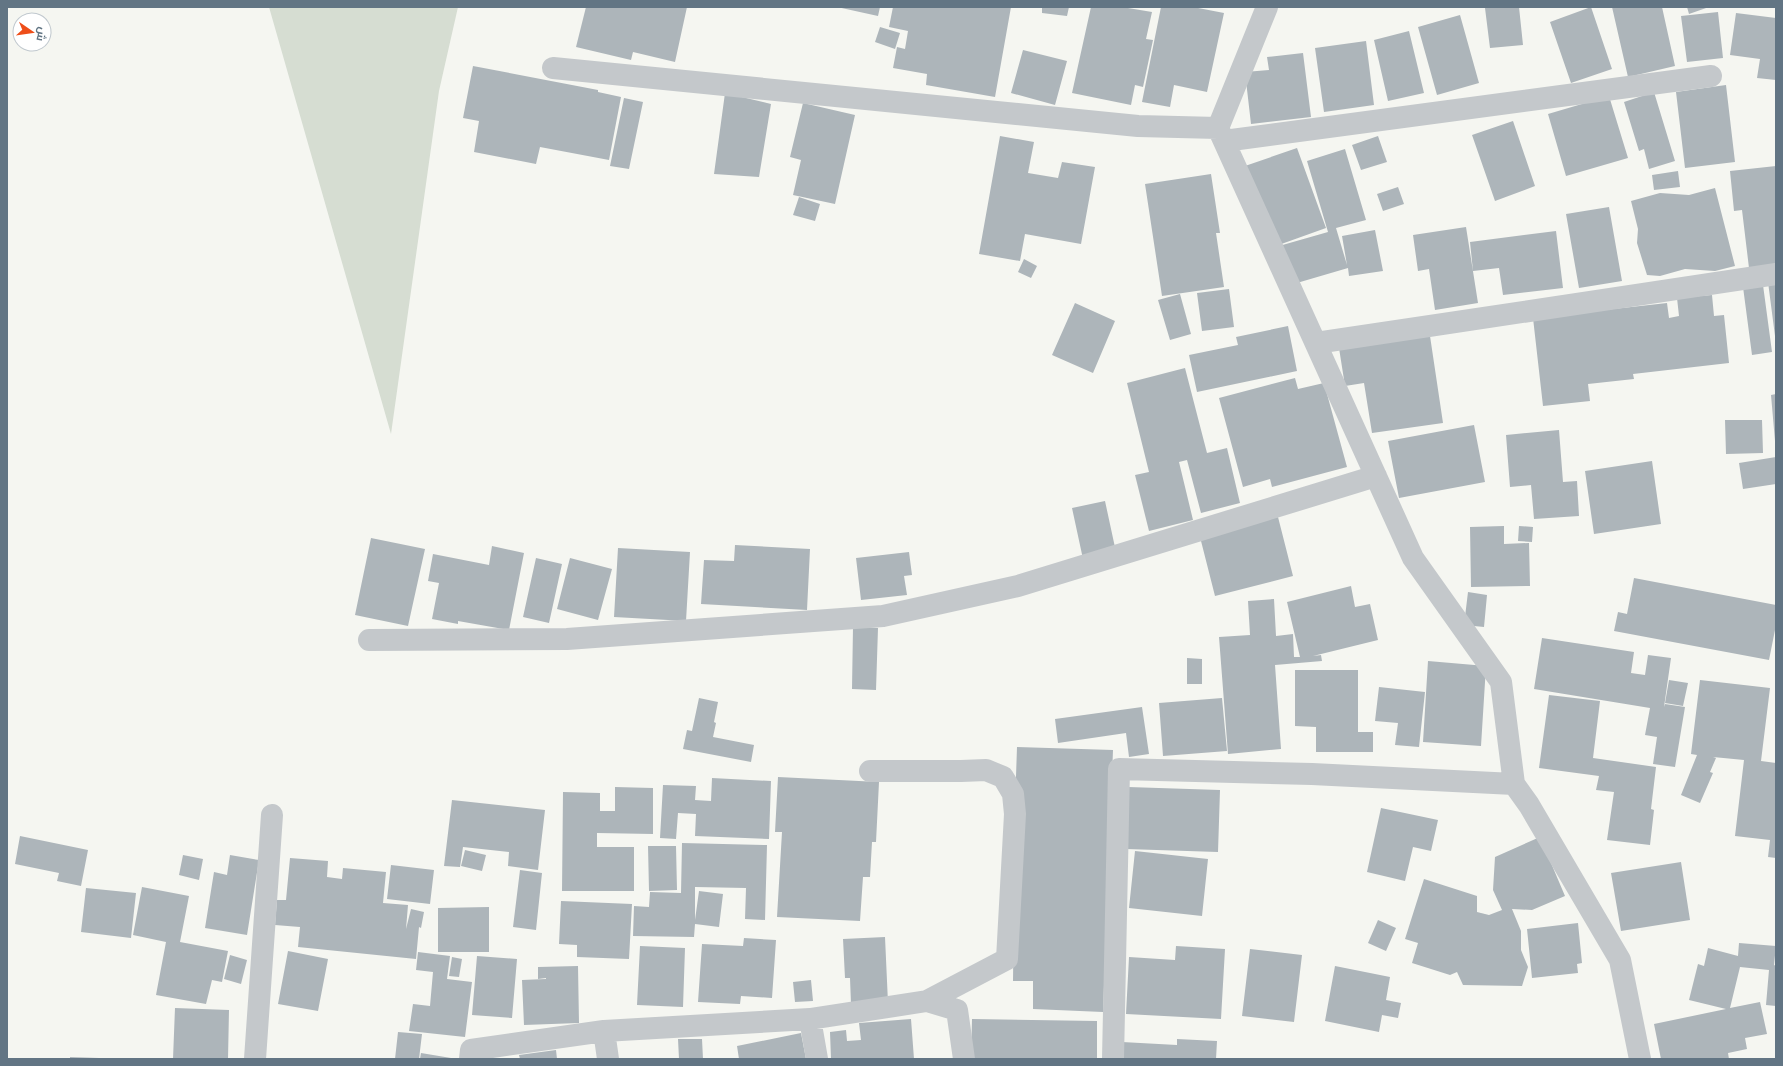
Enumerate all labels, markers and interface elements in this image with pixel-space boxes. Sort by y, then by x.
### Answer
north arrow [12,12,52,52]
text: ش [33,26,49,42]

